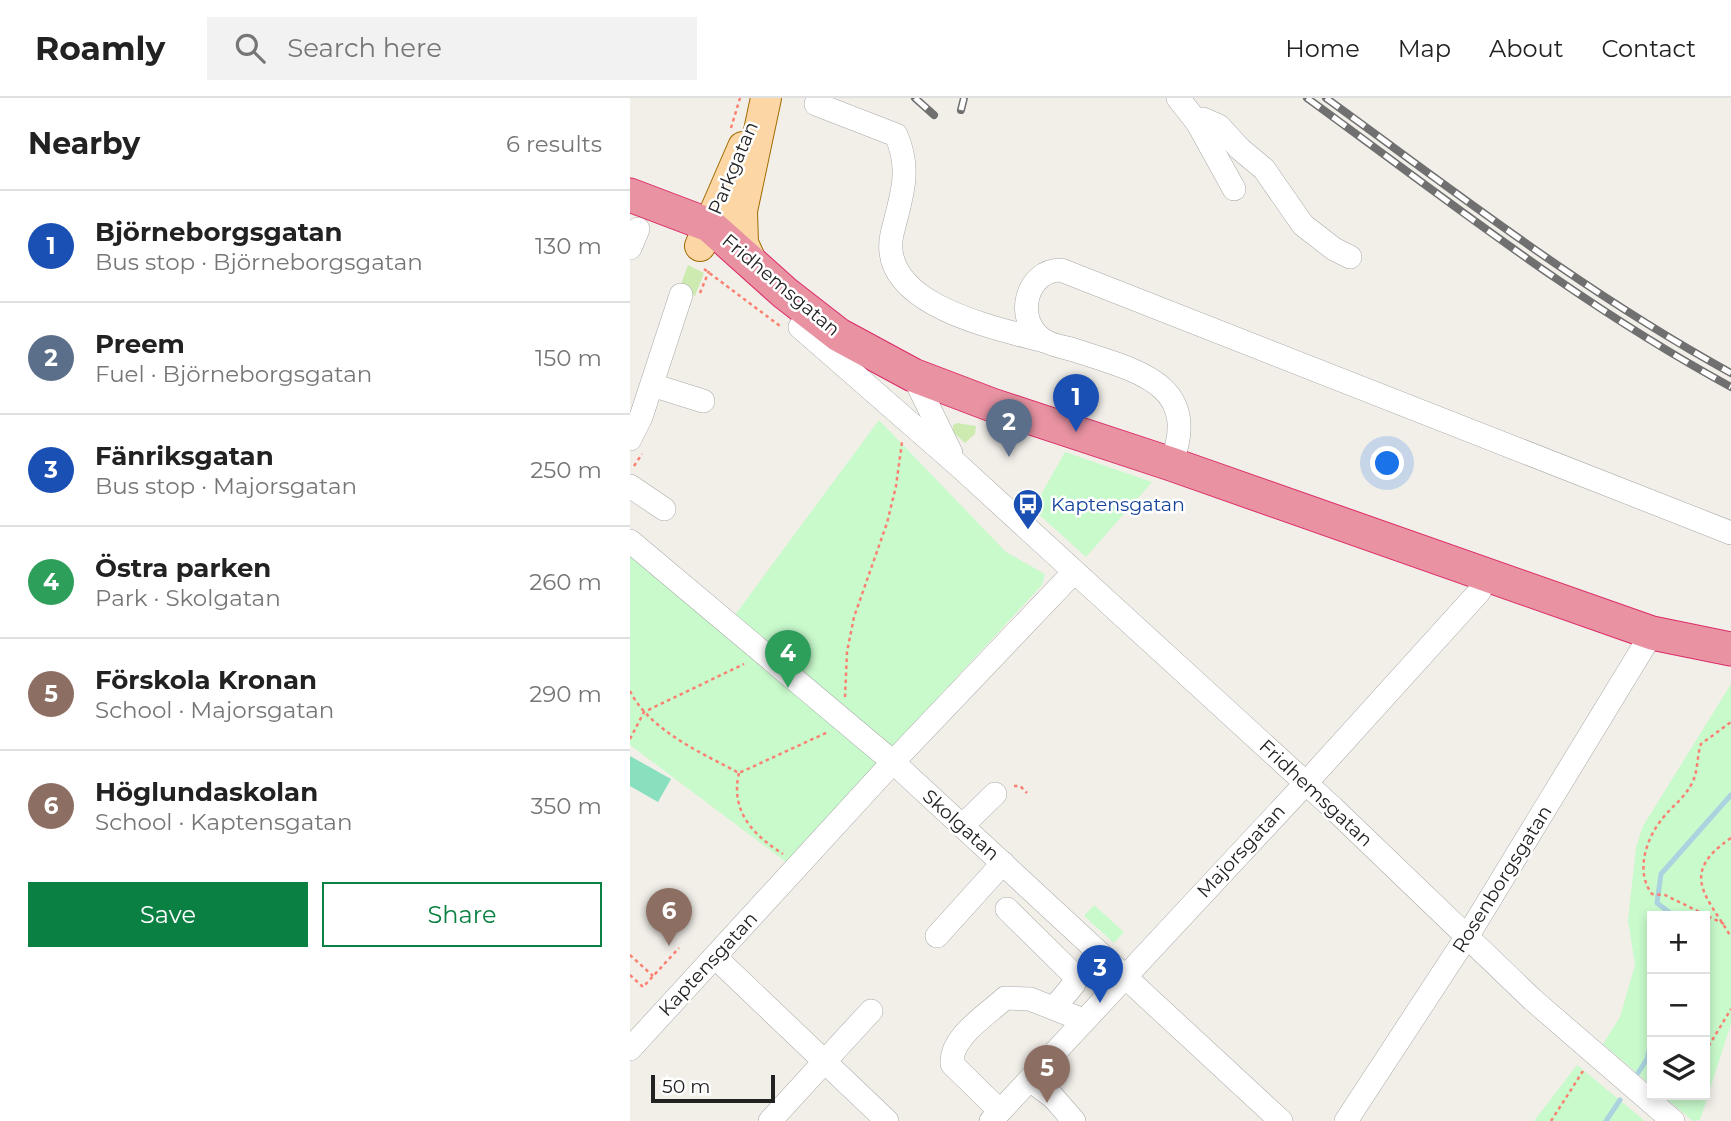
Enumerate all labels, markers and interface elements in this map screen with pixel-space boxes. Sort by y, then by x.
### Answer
search box [207,17,697,80]
text: Roamly [35,28,165,68]
icon: search [231,29,269,67]
text: Search here [287,32,442,64]
text: Home [1285,34,1360,63]
text: Map [1398,34,1451,63]
text: About [1489,34,1563,63]
text: Contact [1601,34,1696,63]
street label: Parkgatan [703,118,763,218]
text: Nearby [28,125,140,162]
text: 6 results [506,130,602,158]
text: Björneborgsgatan [95,216,343,248]
street label: Fridhemsgatan [717,229,845,341]
text: 1 [46,232,56,260]
text: 130 m [535,232,602,260]
text: Bus stop · Björneborgsgatan [95,248,423,276]
text: Preem [95,328,185,360]
text: 2 [44,344,58,372]
text: 150 m [535,344,602,372]
text: Fuel · Björneborgsgatan [95,360,372,388]
pin: 1 [1053,374,1099,432]
pin: 2 [986,399,1032,457]
text: Fänriksgatan [95,440,274,472]
your location [1370,446,1404,480]
text: 3 [44,456,58,484]
text: 250 m [530,456,602,484]
text: Bus stop · Majorsgatan [95,472,357,500]
bus stop icon: Kaptensgatan [1011,487,1045,531]
place label: Kaptensgatan [1051,493,1185,516]
text: Östra parken [95,552,271,584]
text: 4 [43,568,59,596]
text: 260 m [529,568,602,596]
text: Park · Skolgatan [95,584,281,612]
pin: 4 [765,630,811,688]
text: Förskola Kronan [95,664,317,696]
text: 5 [44,680,58,708]
text: 290 m [529,680,602,708]
text: School · Majorsgatan [95,696,334,724]
street label: Fridhemsgatan [1255,735,1377,851]
text: Höglundaskolan [95,776,318,808]
street label: Skolgatan [918,785,1004,865]
text: 6 [44,792,58,820]
text: 350 m [531,792,602,820]
street label: Majorsgatan [1192,800,1290,902]
street label: Rosenborgsgatan [1447,801,1557,957]
text: School · Kaptensgatan [95,808,352,836]
button: Save [28,882,308,947]
button: Share [322,882,602,947]
pin: 6 [646,888,692,946]
street label: Kaptensgatan [654,907,762,1021]
map controls [1647,911,1710,1100]
button: + [1647,911,1710,974]
pin: 3 [1077,945,1123,1003]
button: − [1647,974,1710,1037]
button: layers [1647,1037,1710,1100]
pin: 5 [1024,1045,1070,1103]
scale bar [651,1072,775,1104]
text: 50 m [662,1075,710,1098]

